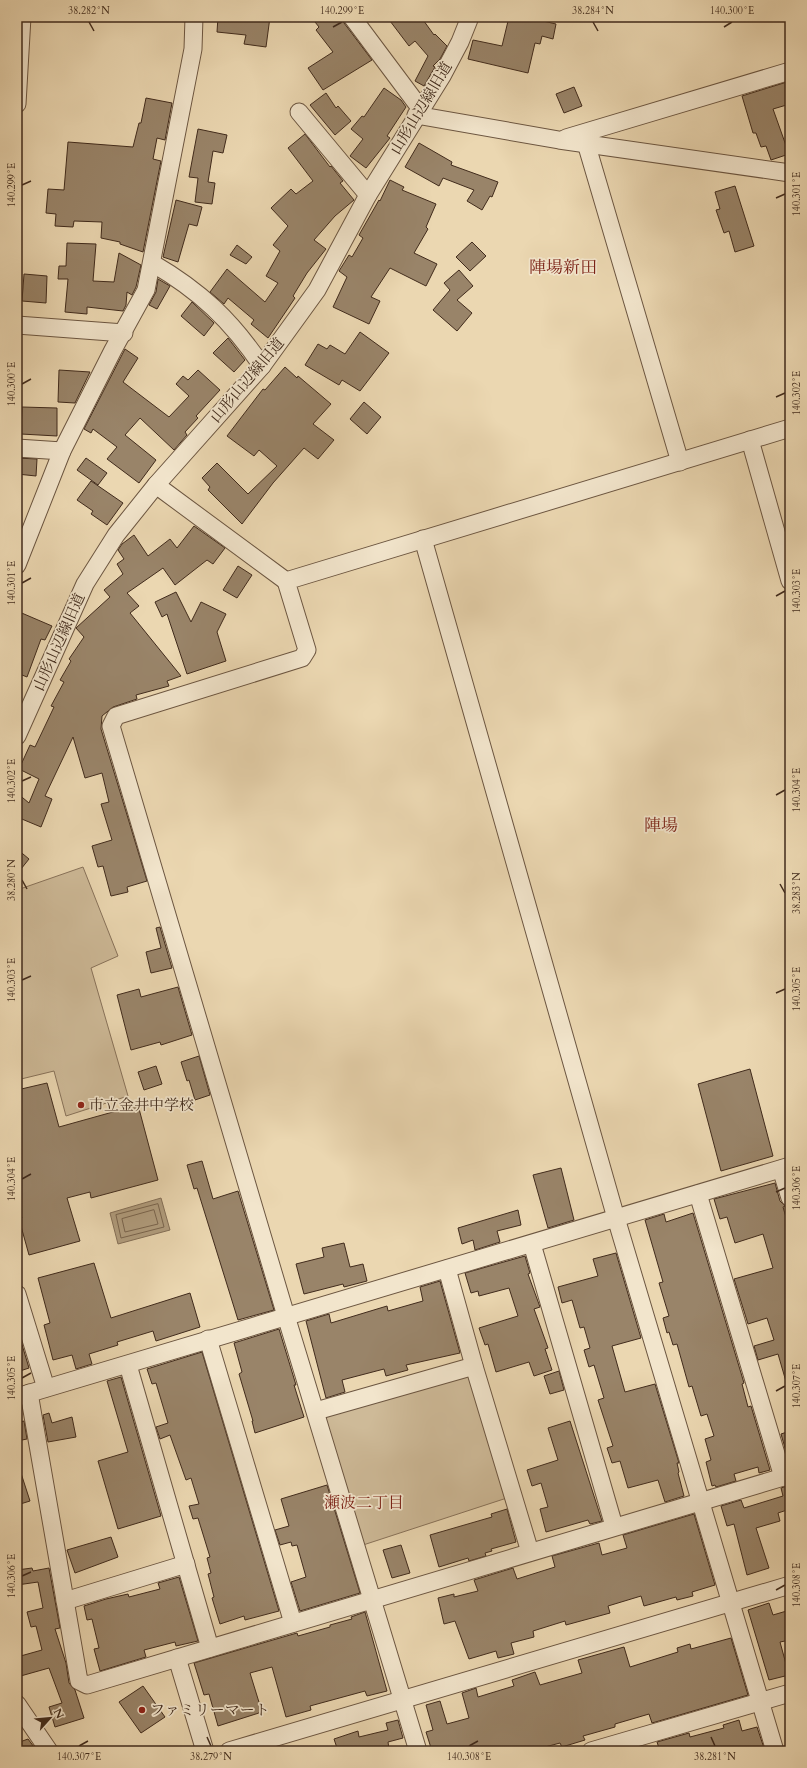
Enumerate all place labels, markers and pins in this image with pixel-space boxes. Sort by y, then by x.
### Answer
place label: 市立金井中学校 [89,1095,194,1115]
marker: 市立金井中学校 [76,1100,86,1110]
place label: ファミリーマート [150,1700,270,1720]
marker: ファミリーマート [137,1705,147,1715]

